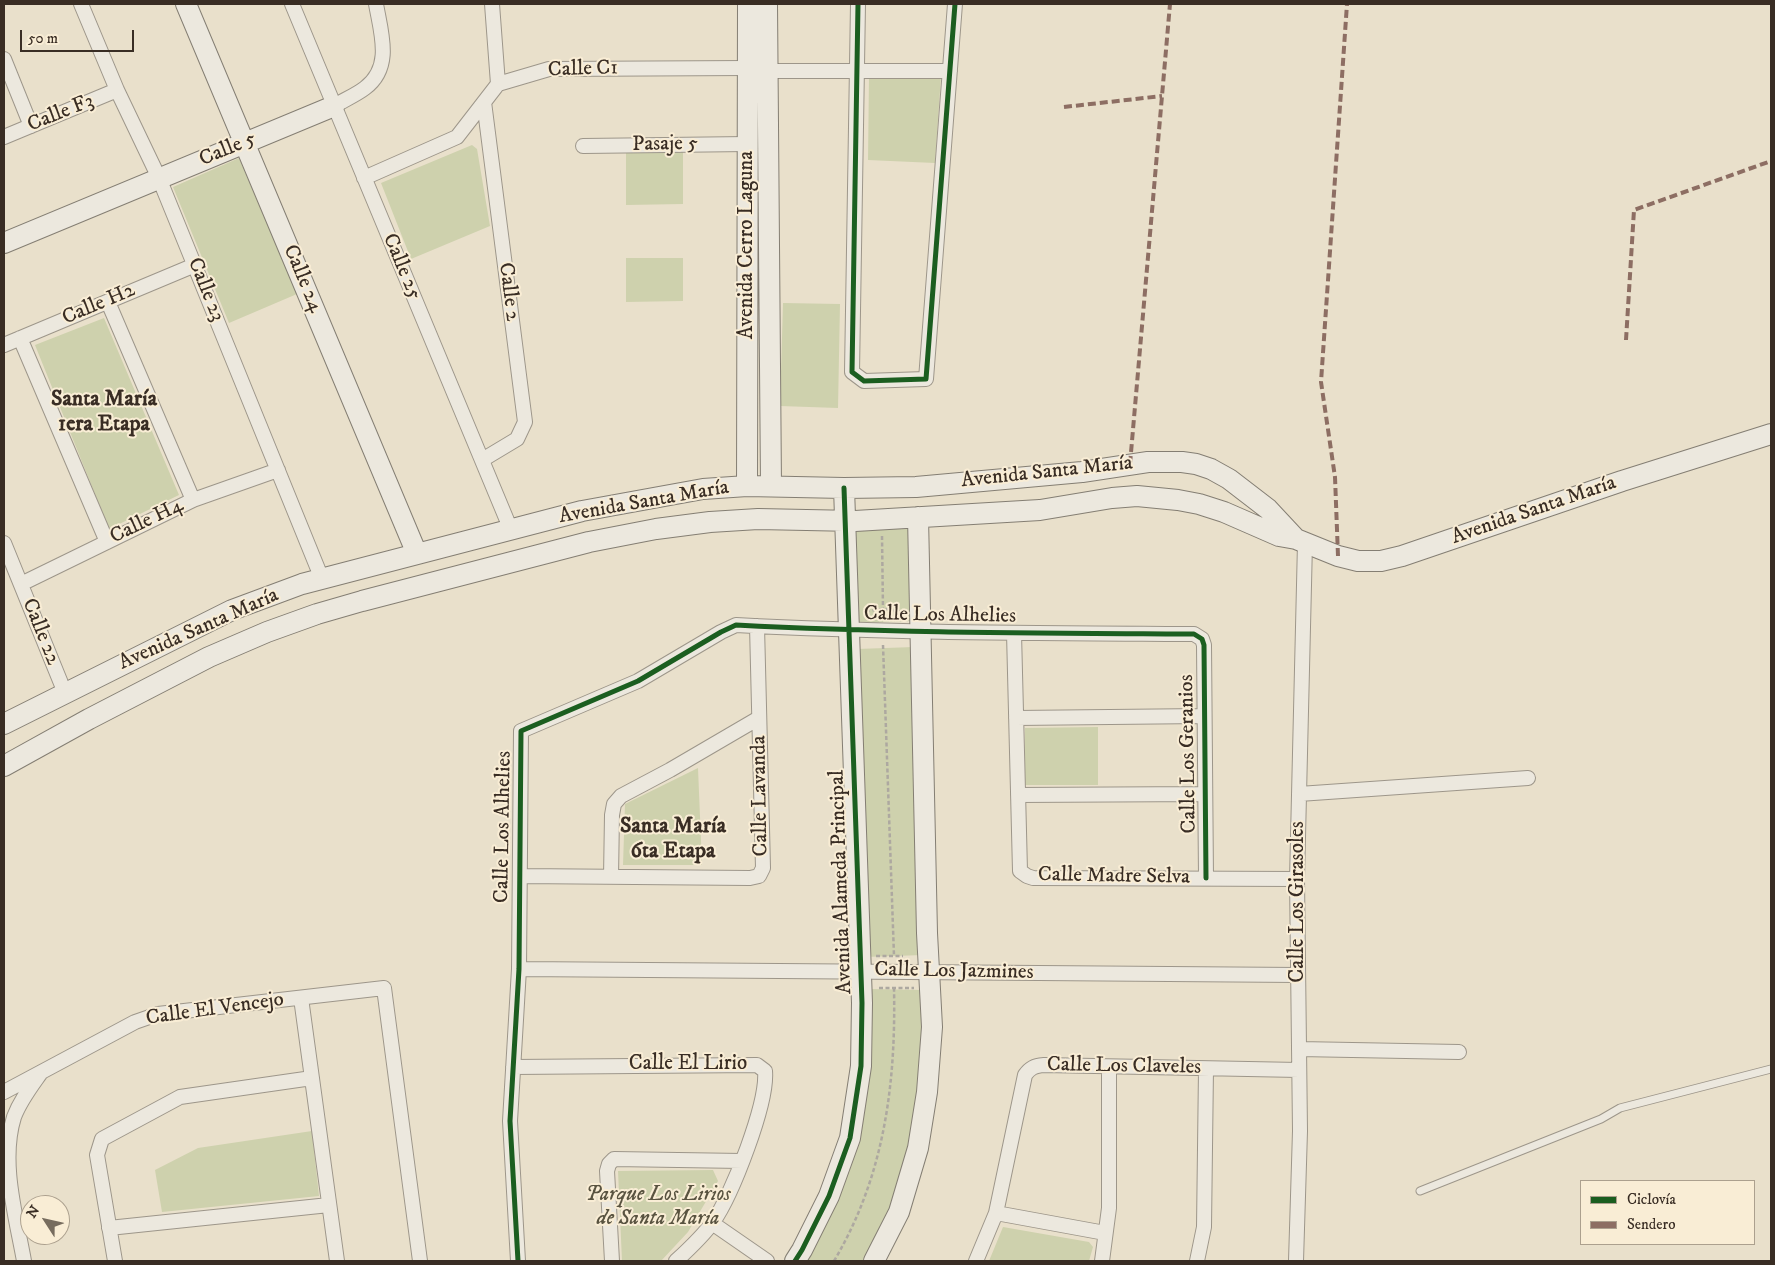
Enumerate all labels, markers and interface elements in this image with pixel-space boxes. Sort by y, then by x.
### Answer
scale bar [22,20,136,52]
text: 50 m [28,29,58,48]
street label: Calle C1 [547,56,619,84]
street label: Calle F3 [24,89,98,139]
street label: Calle 5 [196,127,260,173]
street label: Pasaje 5 [632,132,698,158]
street label: Avenida Cerro Laguna [735,151,761,339]
street label: Calle 25 [376,230,426,304]
street label: Calle 24 [277,241,327,317]
street label: Calle 23 [181,254,229,326]
street label: Calle 2 [492,261,524,323]
street label: Calle H2 [59,278,139,332]
district label: Santa María 1era Etapa [51,387,157,438]
street label: Avenida Santa María [960,451,1134,495]
street label: Avenida Santa María [1448,471,1620,551]
street label: Avenida Santa María [557,476,731,530]
street label: Calle H4 [106,494,188,550]
street label: Avenida Santa María [115,583,283,677]
street label: Calle 22 [15,595,65,669]
street label: Calle Los Alhelies [864,602,1016,630]
street label: Calle Los Geranios [1175,674,1203,834]
street label: Calle Lavanda [747,735,775,857]
street label: Calle Los Alhelies [490,751,518,903]
street label: Avenida Alameda Principal [825,769,859,995]
district label: Santa María 6ta Etapa [620,814,726,866]
street label: Calle Los Girasoles [1286,821,1312,983]
street label: Calle Madre Selva [1038,863,1190,891]
street label: Calle Los Jazmines [874,958,1034,986]
street label: Calle El Vencejo [144,988,286,1032]
street label: Calle El Lirio [629,1052,747,1078]
street label: Calle Los Claveles [1047,1053,1201,1081]
legend [1580,1180,1755,1245]
park label: Parque Los Lirios de Santa María [585,1183,731,1233]
text: Ciclovía [1627,1190,1676,1209]
north arrow [20,1195,70,1245]
text: N [23,1202,44,1222]
text: Sendero [1627,1215,1675,1234]

